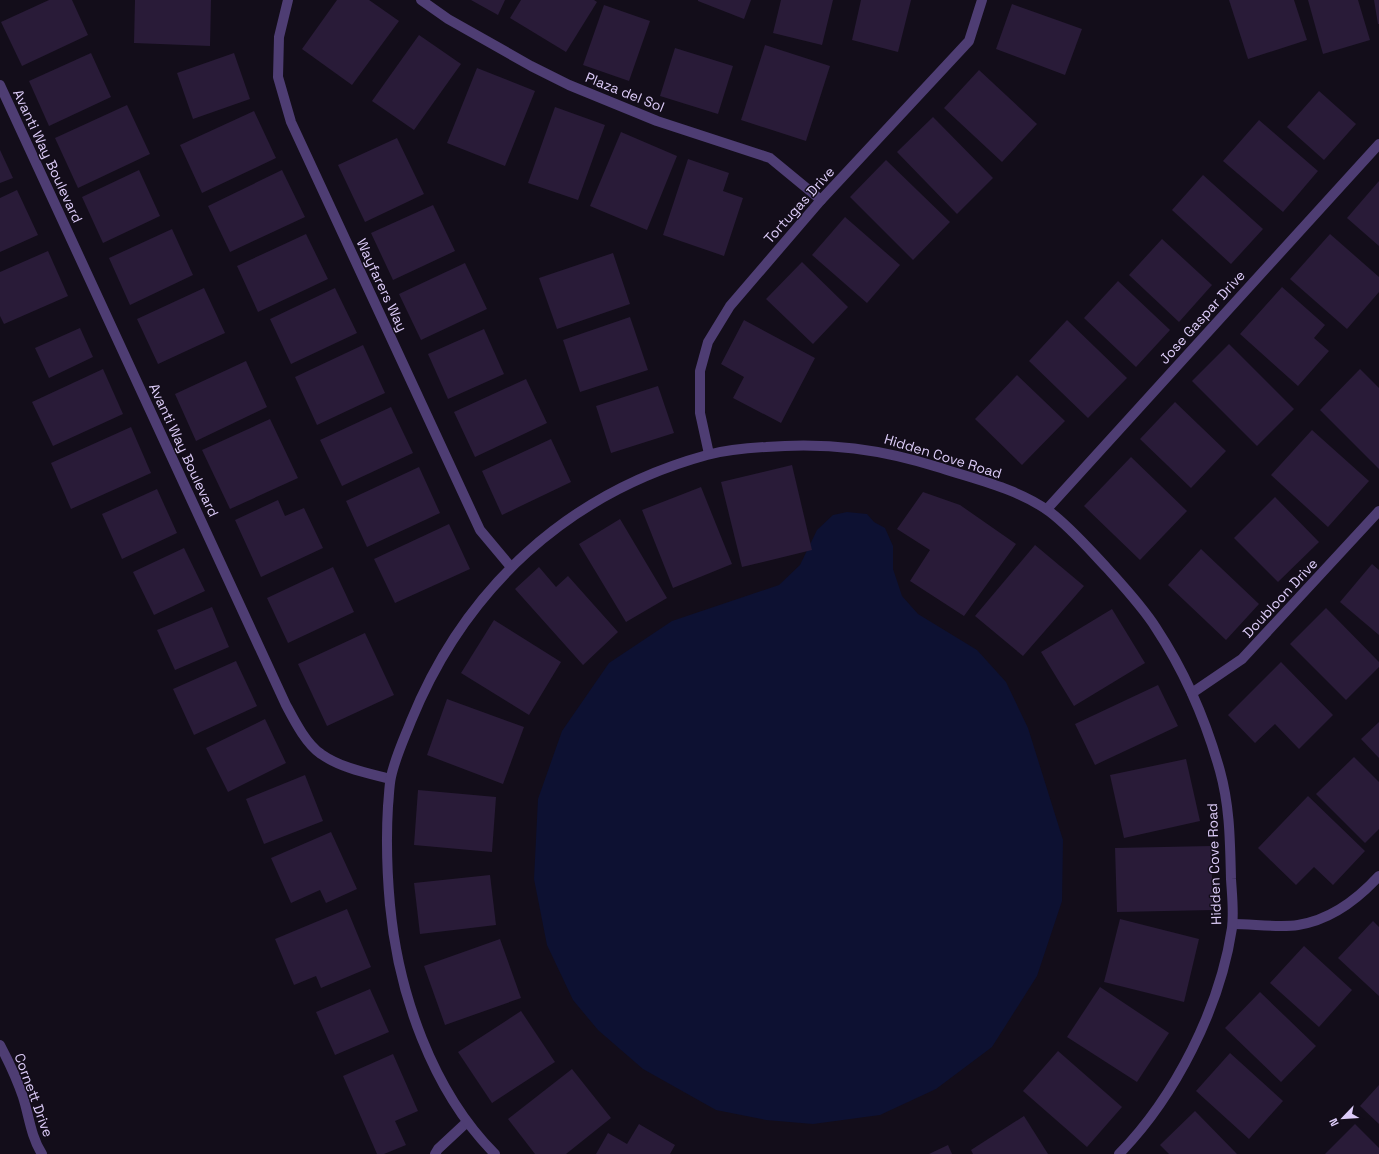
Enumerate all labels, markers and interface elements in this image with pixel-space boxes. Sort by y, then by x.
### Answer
street label: Plaza del Sol [583,68,667,116]
street label: Avanti Way Boulevard [9,86,87,226]
street label: Tortugas Drive [760,163,838,247]
street label: Wayfarers Way [353,236,411,334]
street label: Jose Gaspar Drive [1155,266,1249,368]
street label: Avanti Way Boulevard [145,380,223,520]
street label: Hidden Cove Road [882,430,1004,482]
street label: Doubloon Drive [1239,555,1321,641]
street label: Hidden Cove Road [1203,803,1225,925]
street label: Cornett Drive [11,1051,57,1139]
north arrow [1323,1098,1363,1138]
text: N [1326,1116,1342,1129]

